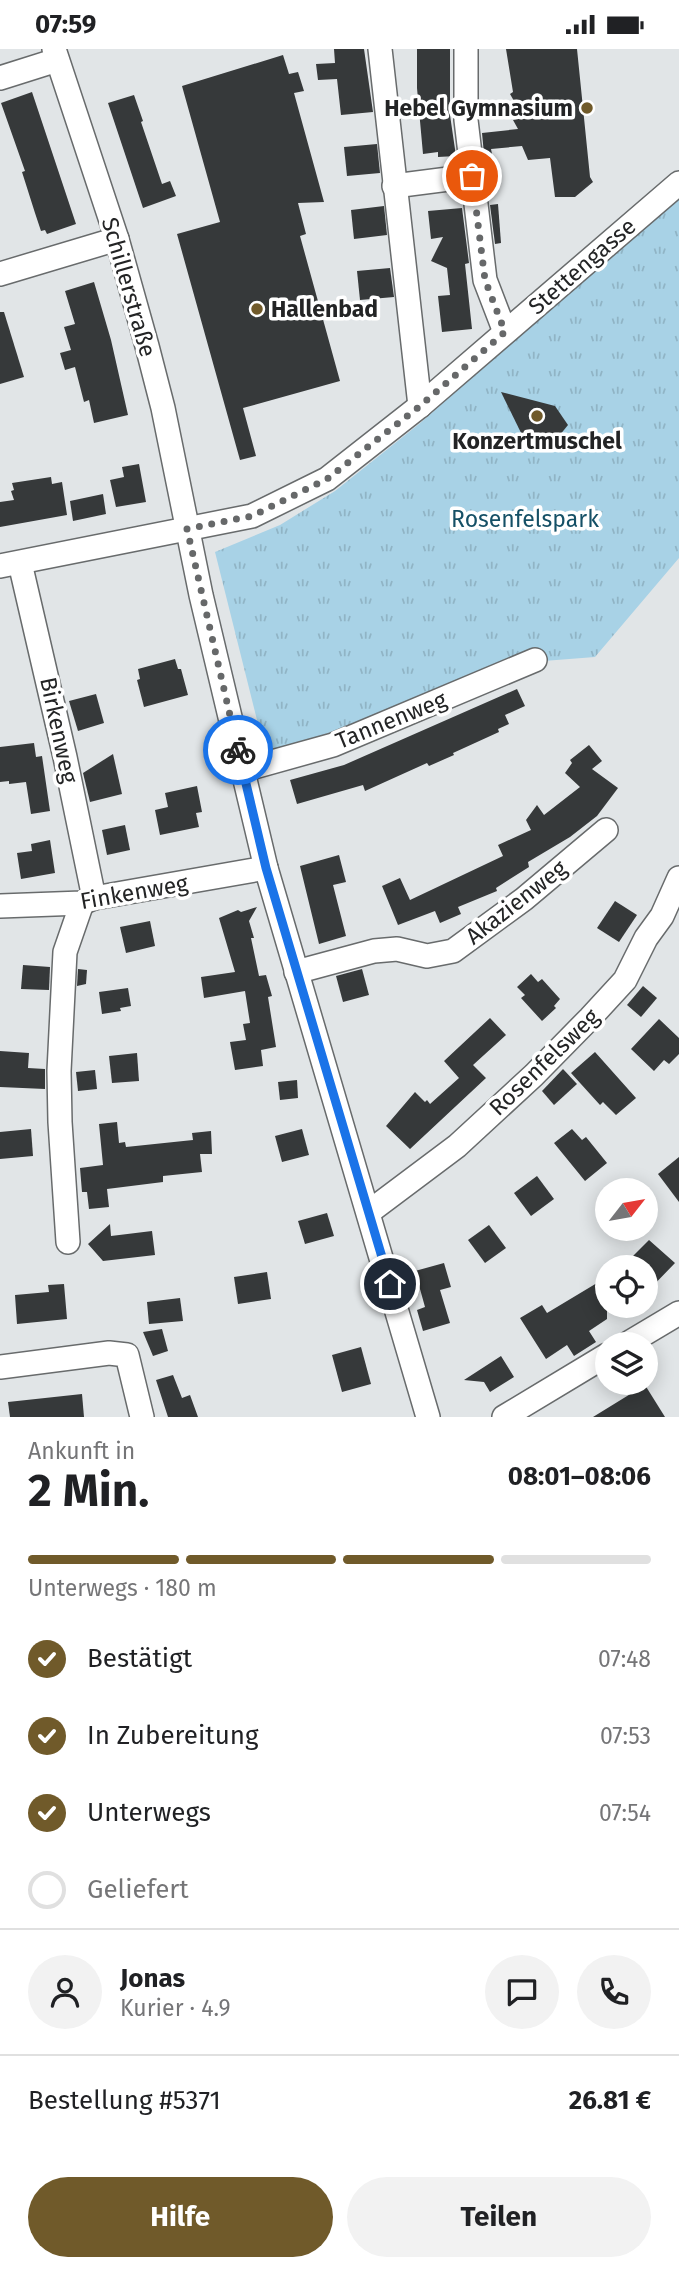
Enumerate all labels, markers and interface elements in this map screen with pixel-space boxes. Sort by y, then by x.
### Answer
text: 07:59 [35,9,96,40]
place label: Hebel Gymnasium [384,94,573,122]
marker: Hebel Gymnasium [579,100,595,116]
pin [442,146,502,206]
icon: bag [453,157,491,195]
street label: Stettengasse [523,212,641,320]
street label: Schillerstraße [96,214,162,360]
place label: Hallenbad [271,295,378,323]
marker: Hallenbad [249,301,265,317]
marker: Konzertmuschel [529,408,545,424]
place label: Konzertmuschel [452,427,622,455]
park label: Rosenfelspark [451,505,599,533]
street label: Birkenweg [34,674,84,786]
street label: Tannenweg [331,685,451,755]
courier [203,715,273,785]
icon: bike [219,731,257,769]
street label: Akazienweg [460,854,572,950]
street label: Finkenweg [78,869,190,915]
street label: Rosenfelsweg [483,1003,605,1121]
north arrow [595,1178,658,1241]
map controls [595,1178,658,1395]
pin [360,1254,420,1314]
button: locate [595,1255,658,1318]
icon: home [371,1265,409,1303]
button: layers [595,1332,658,1395]
text: Ankunft in [28,1437,135,1465]
text: 08:01–08:06 [508,1461,651,1492]
text: 2 Min. [28,1463,149,1518]
text: Unterwegs · 180 m [28,1574,217,1602]
icon: check [28,1640,66,1678]
text: Bestätigt [87,1643,192,1674]
text: 07:48 [598,1645,651,1673]
icon: check [28,1717,66,1755]
text: In Zubereitung [87,1720,259,1751]
text: 07:53 [600,1722,651,1750]
icon: check [28,1794,66,1832]
text: Unterwegs [87,1797,211,1828]
text: 07:54 [599,1799,651,1827]
text: Geliefert [87,1874,189,1905]
button: person [28,1955,102,2029]
button: chat [485,1955,559,2029]
button: phone [577,1955,651,2029]
text: Jonas [120,1963,185,1994]
text: Kurier · 4.9 [120,1994,230,2022]
text: Bestellung #5371 [28,2085,221,2116]
text: 26.81 € [569,2085,651,2116]
button: Hilfe [28,2177,333,2257]
button: Teilen [347,2177,651,2257]

